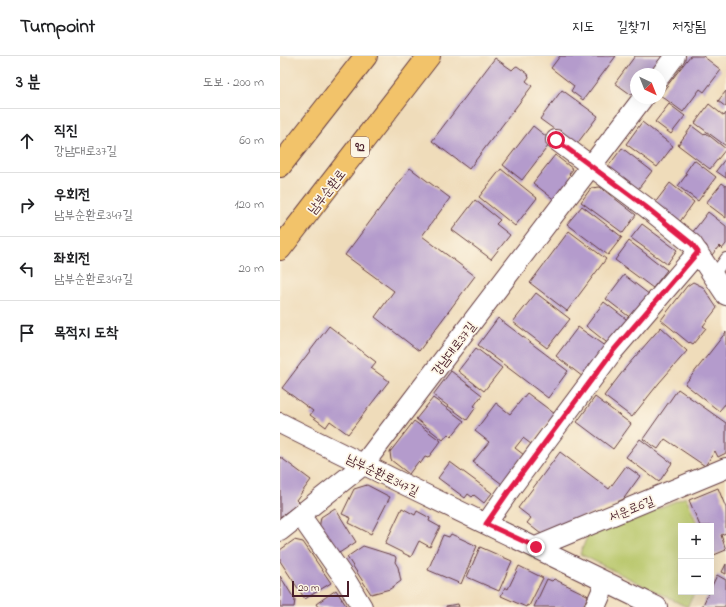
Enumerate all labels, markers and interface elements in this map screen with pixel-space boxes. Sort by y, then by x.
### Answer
text: Turnpoint [20,14,95,41]
text: 지도 [572,17,594,38]
text: 길찾기 [616,17,650,38]
text: 저장됨 [672,17,706,38]
north arrow [630,68,666,104]
text: 3 분 [16,70,41,95]
text: 도보 · 200 m [203,73,264,92]
text: 직진 [54,120,78,142]
icon: ahead [16,130,38,152]
text: 60 m [239,131,264,150]
route start [547,131,565,149]
road number: 92 [351,137,369,157]
text: 강남대로37길 [54,142,117,161]
street label: 남부순환로 [304,165,351,218]
text: 우회전 [54,184,90,206]
icon: right [16,194,38,216]
text: 120 m [234,195,264,214]
text: 남부순환로347길 [54,206,133,225]
text: 좌회전 [54,248,90,270]
icon: left [16,258,38,280]
text: 20 m [239,259,264,278]
text: 남부순환로347길 [54,270,133,289]
street label: 강남대로37길 [428,318,481,380]
icon: arrive [16,322,38,344]
text: 목적지 도착 [54,322,118,344]
street label: 남부순환로347길 [343,450,422,501]
street label: 서운로6길 [606,492,657,527]
map controls [678,523,714,595]
button: + [678,523,714,559]
route end [527,538,545,556]
button: − [678,559,714,595]
scale bar [292,579,349,598]
text: 20 m [298,580,320,596]

